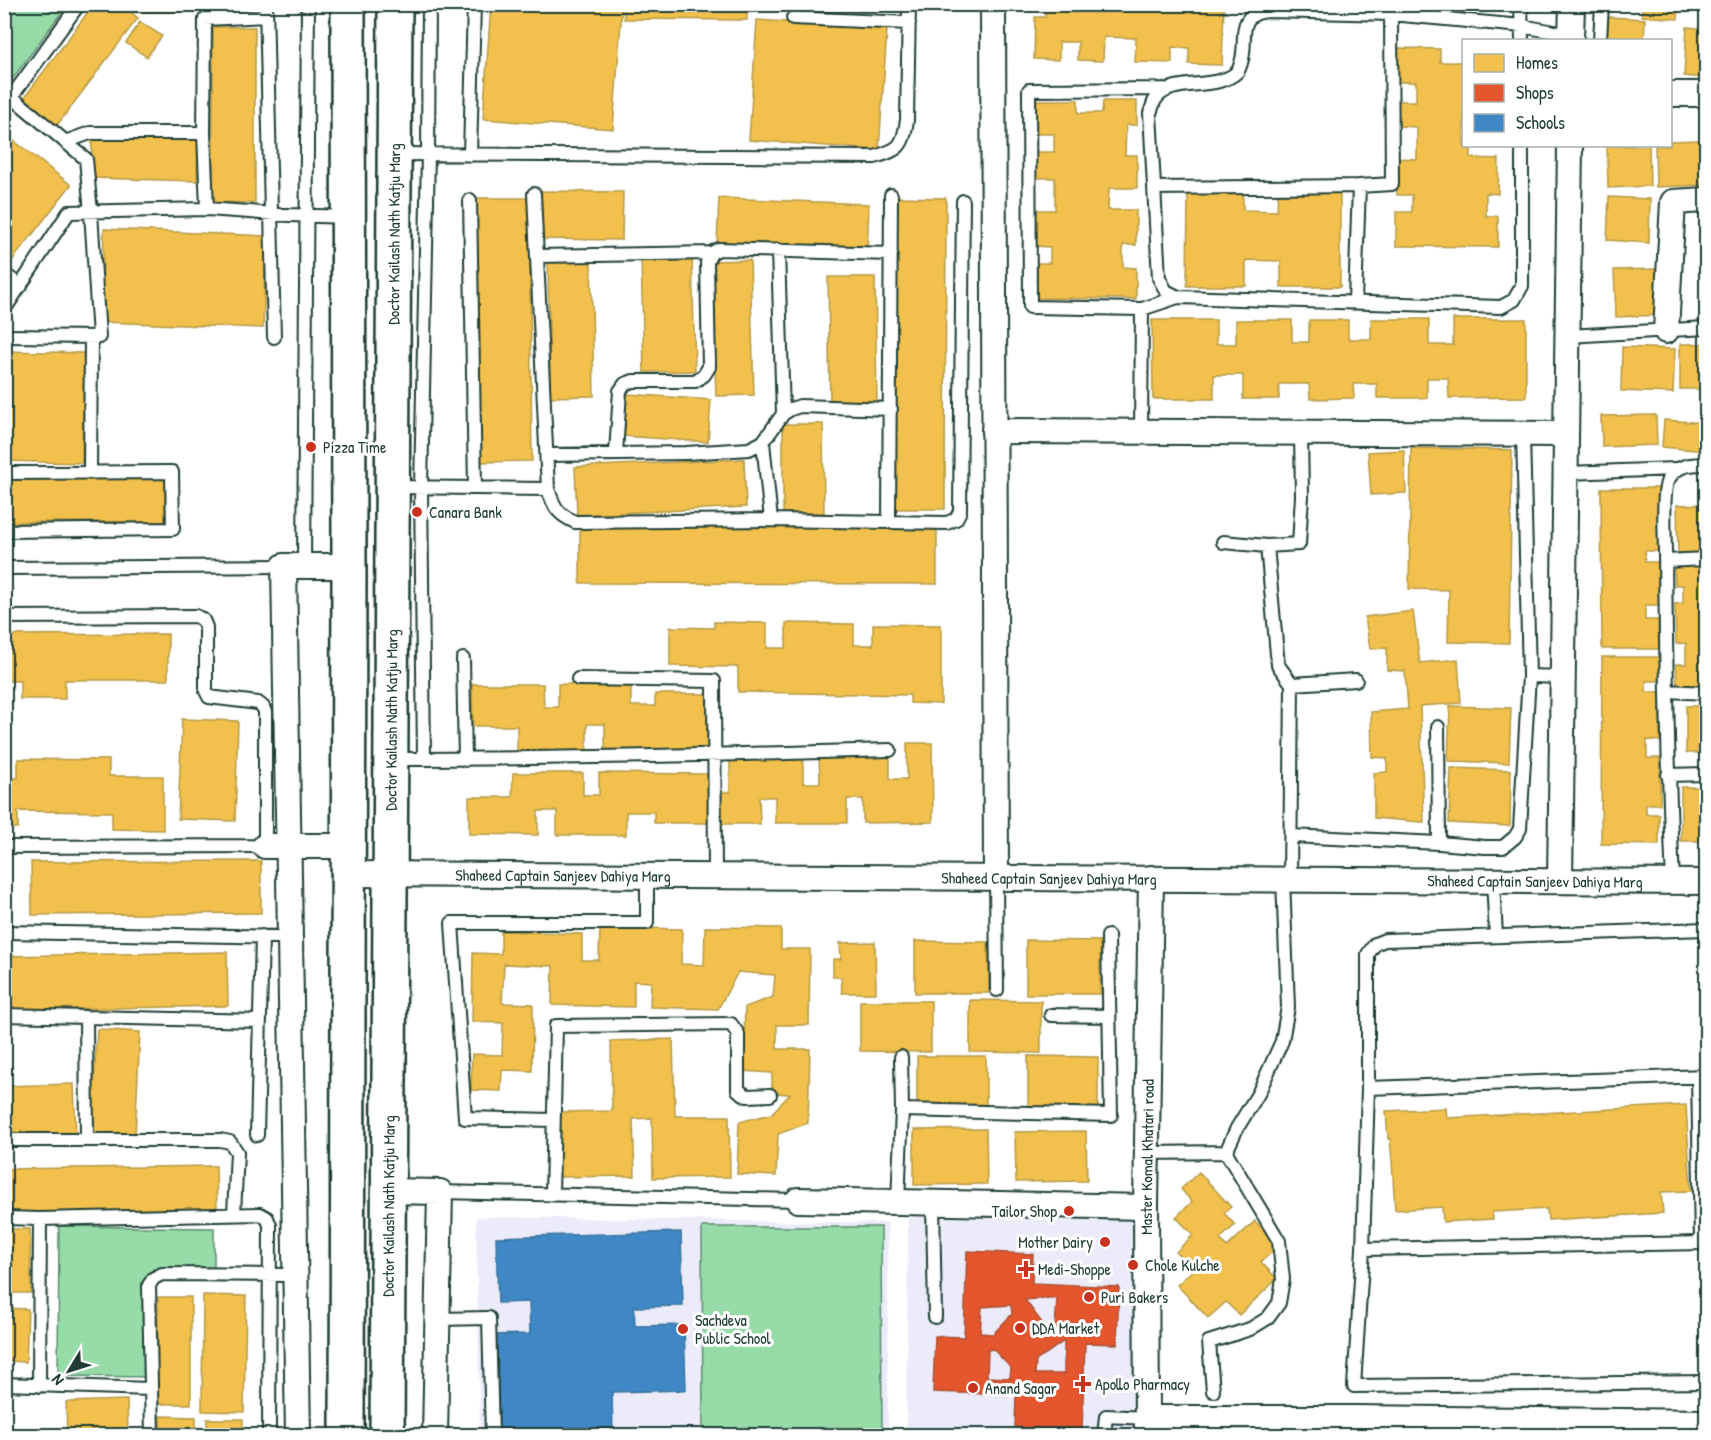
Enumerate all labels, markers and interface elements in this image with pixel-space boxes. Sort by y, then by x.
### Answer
legend [1462,39,1672,147]
text: Homes [1516,50,1558,75]
text: Shops [1516,80,1554,105]
text: Schools [1516,110,1565,135]
street label: Doctor Kailash Nath Katju Marg [382,143,405,325]
place label: Pizza Time [323,436,387,458]
marker: Pizza Time [304,440,318,454]
place label: Canara Bank [429,501,502,523]
marker: Canara Bank [410,505,424,519]
street label: Doctor Kailash Nath Katju Marg [379,629,403,811]
street label: Shaheed Captain Sanjeev Dahiya Marg [455,864,671,887]
street label: Shaheed Captain Sanjeev Dahiya Marg [941,866,1157,890]
street label: Shaheed Captain Sanjeev Dahiya Marg [1427,869,1643,893]
street label: Master Komal Khatari road [1135,1079,1159,1235]
street label: Doctor Kailash Nath Katju Marg [377,1115,400,1297]
place label: Tailor Shop [992,1200,1057,1222]
marker: Tailor Shop [1062,1204,1076,1218]
place label: Mother Dairy [1018,1231,1093,1253]
marker: Mother Dairy [1098,1235,1112,1249]
place label: Chole Kulche [1145,1254,1220,1276]
place label: Medi-Shoppe [1038,1258,1111,1280]
marker: Chole Kulche [1126,1258,1140,1272]
marker: Medi-Shoppe [1019,1262,1033,1276]
place label: Puri Bakers [1101,1286,1168,1308]
marker: Puri Bakers [1082,1290,1096,1304]
place label: Sachdeva Public School [695,1309,772,1349]
place label: DDA Market [1032,1317,1100,1339]
marker: DDA Market [1013,1321,1027,1335]
marker: Sachdeva Public School [676,1322,690,1336]
north arrow [39,1341,99,1401]
text: N [46,1370,68,1390]
place label: Apollo Pharmacy [1095,1373,1190,1395]
place label: Anand Sagar [985,1377,1057,1399]
marker: Apollo Pharmacy [1076,1377,1090,1391]
marker: Anand Sagar [966,1381,980,1395]

